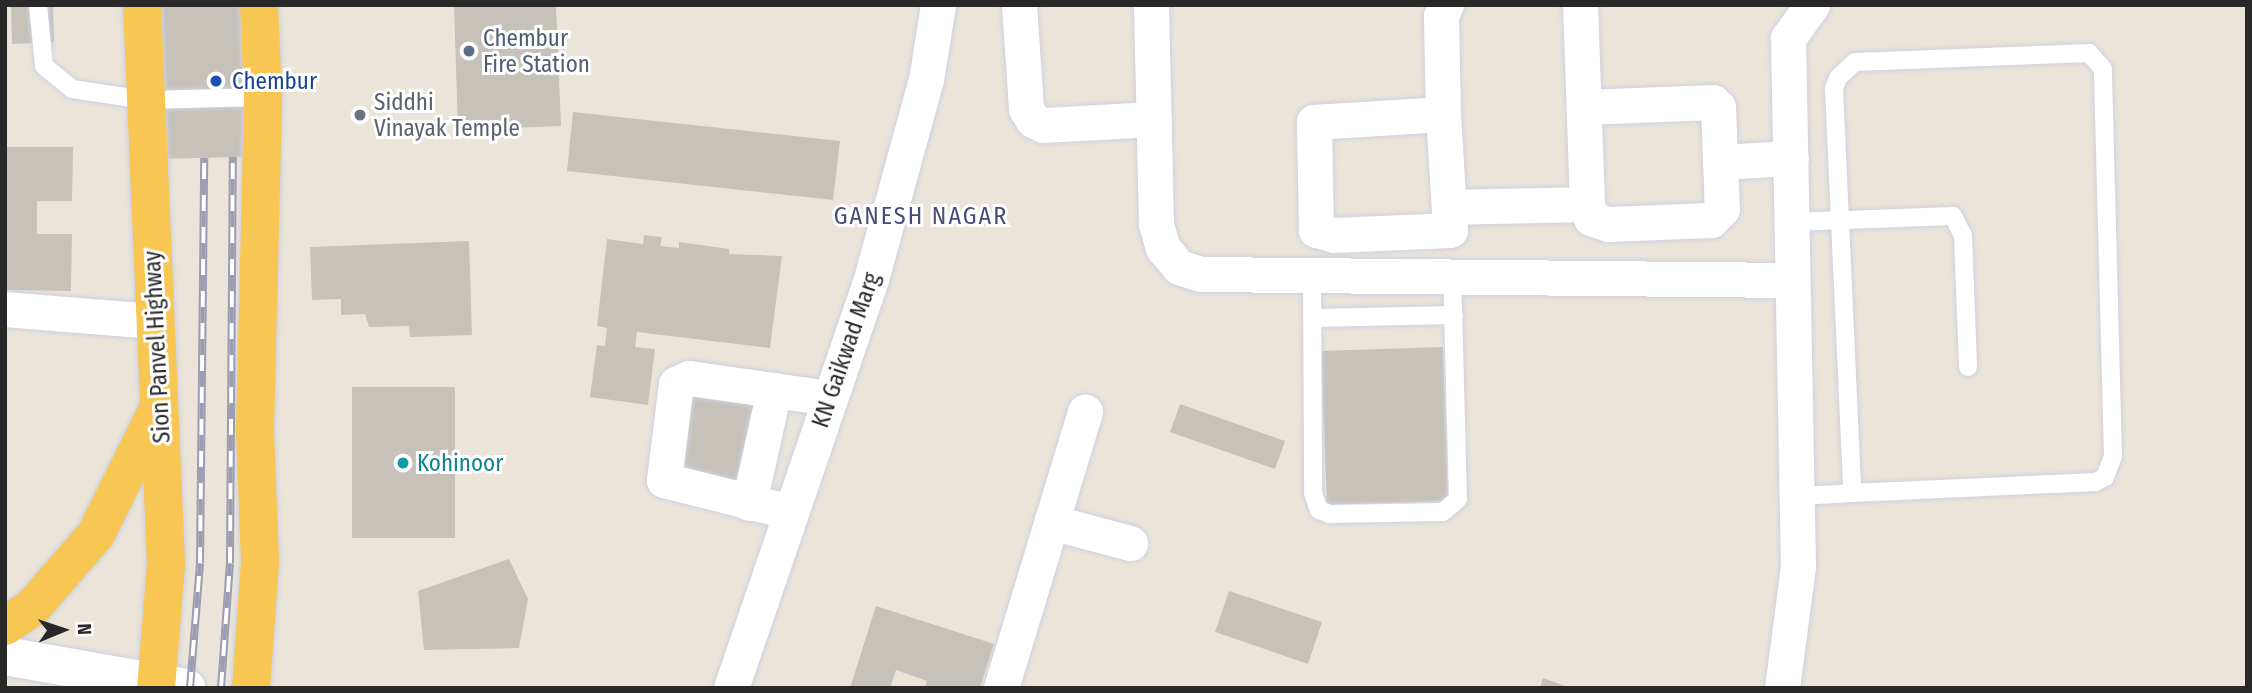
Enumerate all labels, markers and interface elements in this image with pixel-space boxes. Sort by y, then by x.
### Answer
place label: Chembur Fire Station [483,24,590,78]
marker: Chembur Fire Station [461,43,477,59]
place label: Chembur [232,67,317,95]
marker: Chembur [206,71,226,91]
place label: Siddhi Vinayak Temple [374,88,520,142]
marker: Siddhi Vinayak Temple [352,107,368,123]
district label: GANESH NAGAR [835,203,1007,231]
street label: Sion Panvel Highway [138,250,176,444]
street label: KN Gaikwad Marg [807,269,885,431]
place label: Kohinoor [417,449,503,477]
marker: Kohinoor [395,455,411,471]
north arrow [28,595,98,665]
text: N [73,623,96,635]

